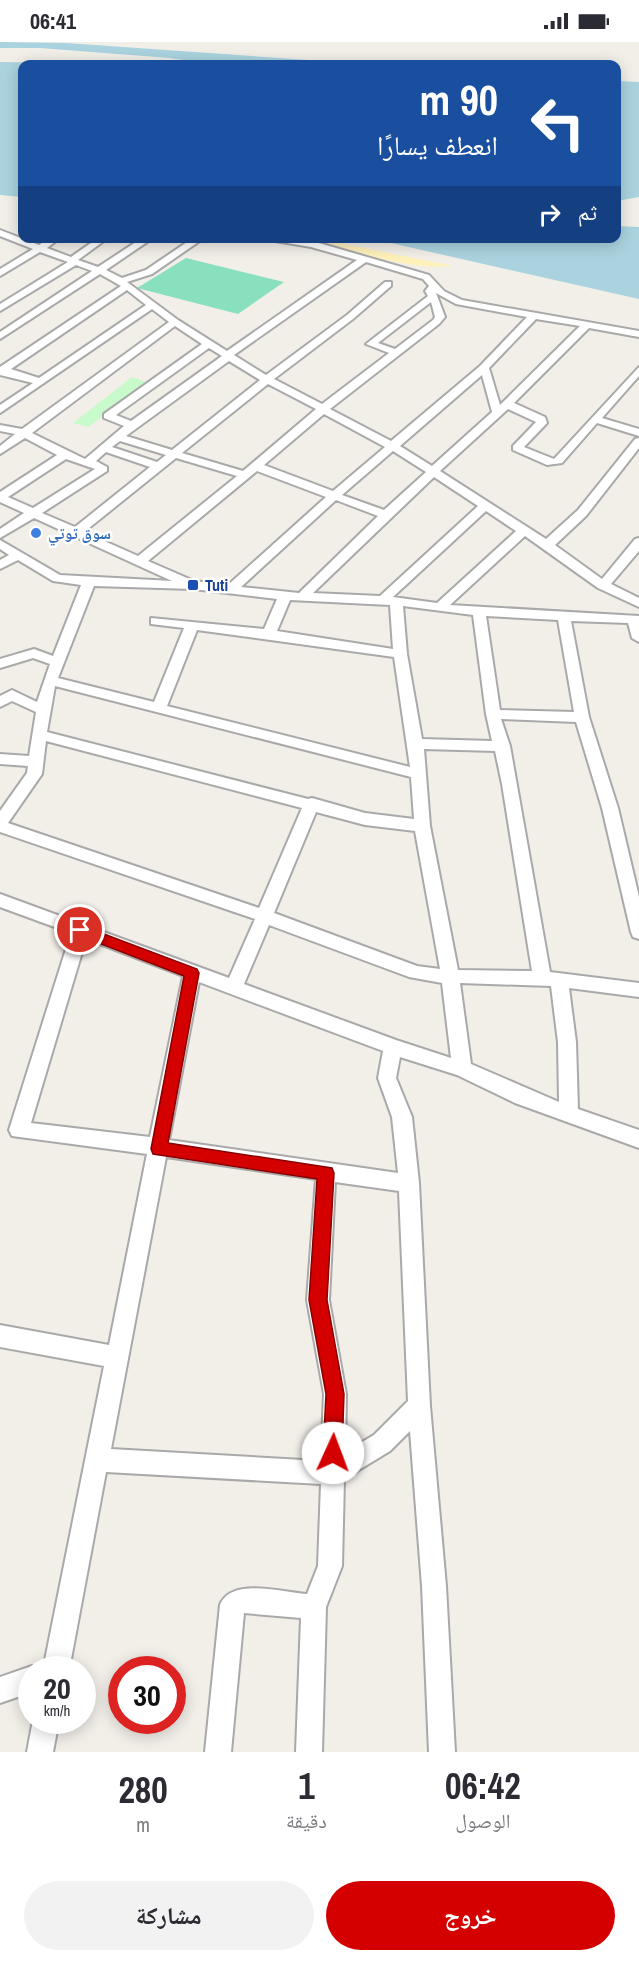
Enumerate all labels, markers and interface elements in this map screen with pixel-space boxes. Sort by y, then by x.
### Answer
text: 06:41 [30,6,76,36]
text: 90 m [419,72,498,128]
icon: left [519,84,597,162]
text: انعطف يسارًا [377,127,498,163]
text: ثم [578,197,597,227]
icon: right [533,198,566,231]
place label: سوق توتي [48,522,111,546]
marker: سوق توتي [29,526,43,540]
place label: Tuti [205,574,228,596]
marker: Tuti [186,578,200,592]
pin [54,904,105,955]
icon: arrive [63,913,96,946]
position arrow [301,1421,365,1485]
speed limit sign: 30 [108,1656,186,1734]
text: 20 [43,1668,71,1708]
text: km/h [44,1700,70,1721]
text: 1 [298,1762,315,1810]
text: 06:42 [445,1762,521,1810]
text: 280 [118,1766,168,1814]
text: دقيقة [286,1807,327,1834]
text: الوصول [455,1807,511,1834]
text: m [136,1811,150,1838]
button: مشاركة [24,1881,314,1950]
button: خروج [326,1881,615,1950]

